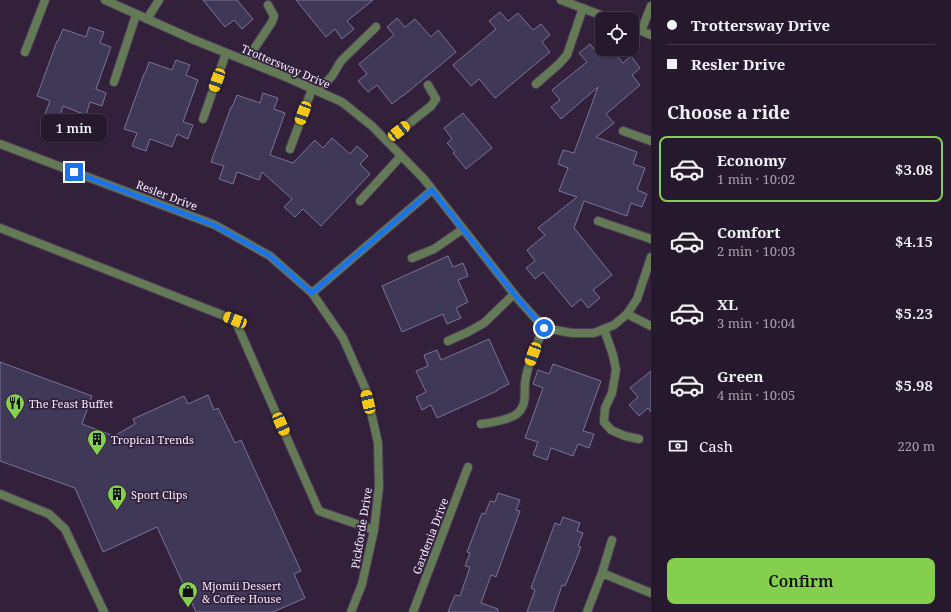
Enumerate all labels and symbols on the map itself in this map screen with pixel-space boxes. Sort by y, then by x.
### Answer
street label: Trottersway Drive [239,40,333,92]
car [207,67,227,93]
car [293,100,313,126]
callout: 1 min [41,114,107,142]
car [386,119,412,143]
route end [65,163,83,181]
street label: Resler Drive [134,176,200,214]
car [222,310,248,330]
route start [535,319,553,337]
car [523,341,543,367]
car [359,389,377,415]
restaurant icon: The Feast Buffet [4,392,26,420]
place label: The Feast Buffet [29,396,113,411]
car [271,411,291,437]
building icon: Tropical Trends [86,428,108,456]
place label: Tropical Trends [111,432,194,447]
building icon: Sport Clips [106,483,128,511]
street label: Pickforde Drive [347,486,375,570]
place label: Sport Clips [131,487,187,502]
street label: Gardenia Drive [409,496,451,576]
place label: Mjomii Dessert & Coffee House [202,578,282,606]
shop icon: Mjomii Dessert & Coffee House [177,580,199,608]

